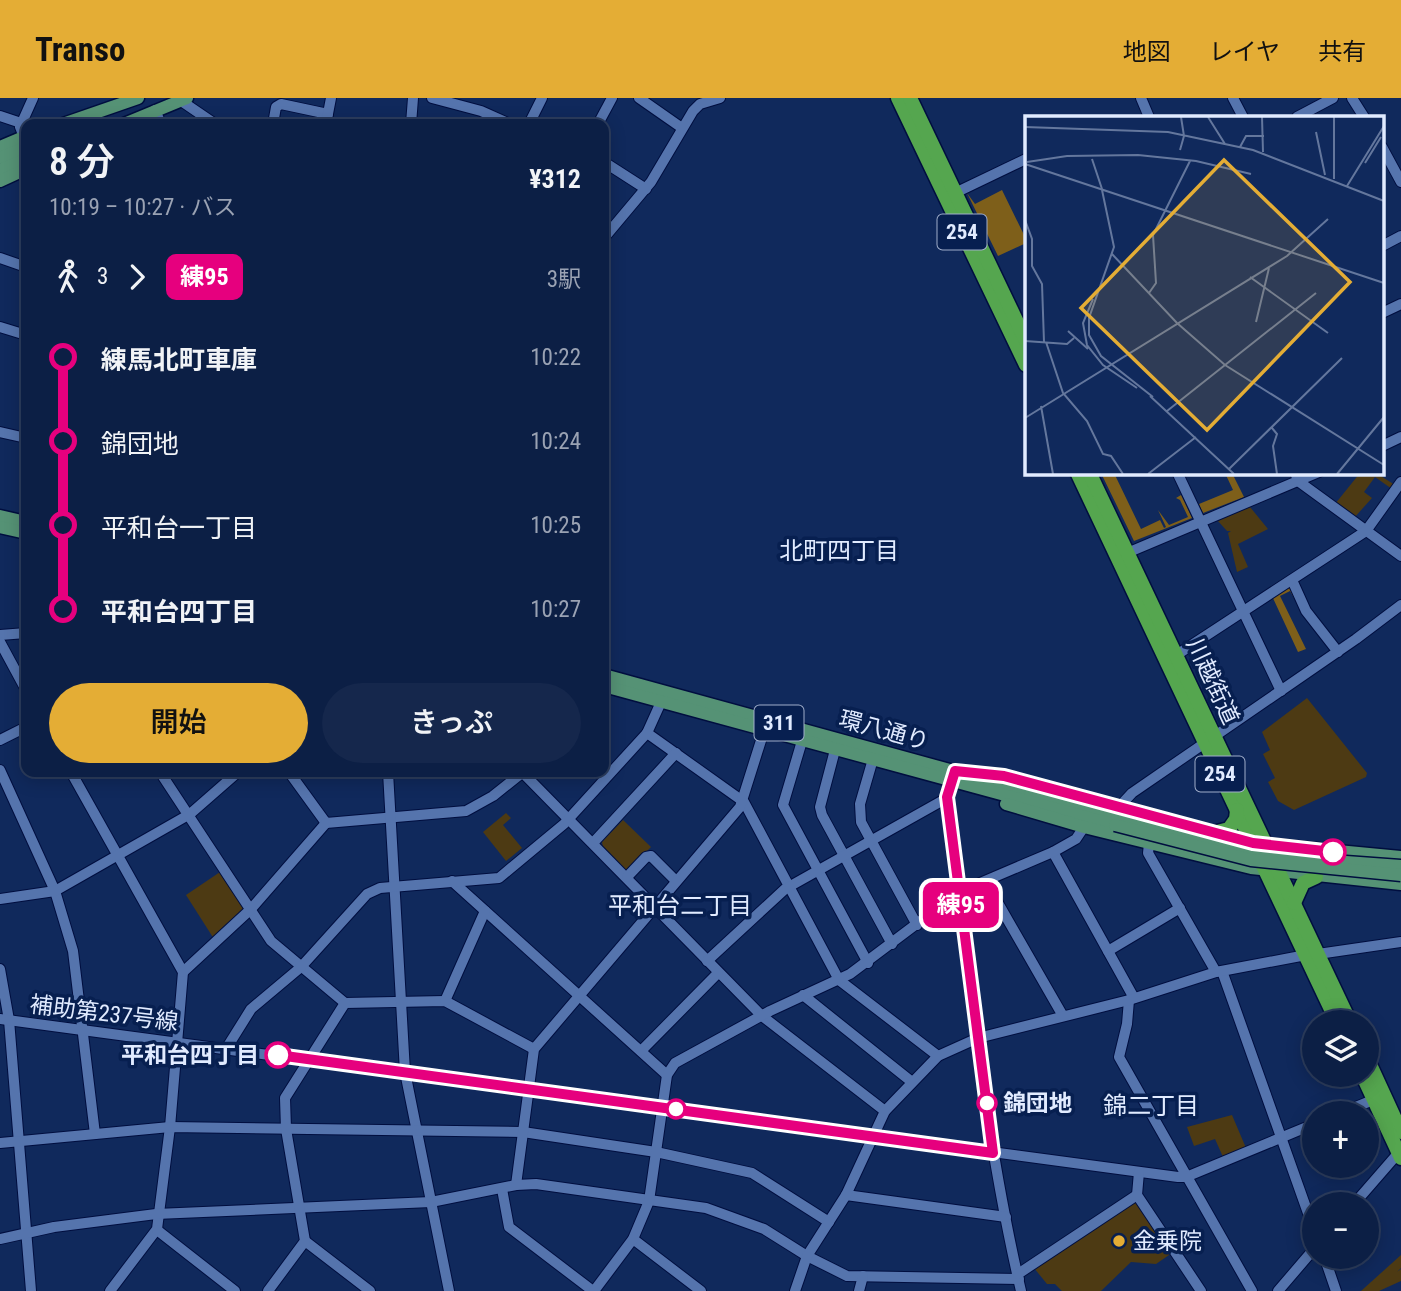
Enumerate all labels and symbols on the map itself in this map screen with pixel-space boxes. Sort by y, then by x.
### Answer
inset map [1025,116,1384,474]
road number: 254 [937,214,986,250]
district label: 北町四丁目 [779,537,899,565]
street label: 川越街道 [1181,634,1244,729]
road number: 311 [754,706,804,740]
street label: 環八通り [836,706,932,755]
road number: 254 [1196,756,1244,792]
unlabelled marker [1320,839,1346,865]
line badge: 練95 [921,882,1001,928]
district label: 平和台二丁目 [608,892,752,920]
street label: 補助第237号線 [28,991,180,1036]
place label: 平和台四丁目 [121,1042,259,1069]
marker: 平和台四丁目 [265,1042,291,1068]
place label: 錦団地 [1003,1090,1072,1117]
district label: 錦二丁目 [1103,1092,1199,1120]
marker: 錦団地 [977,1093,997,1113]
unlabelled marker [666,1099,686,1119]
place label: 金乗院 [1133,1228,1202,1255]
marker: 金乗院 [1111,1233,1127,1249]

